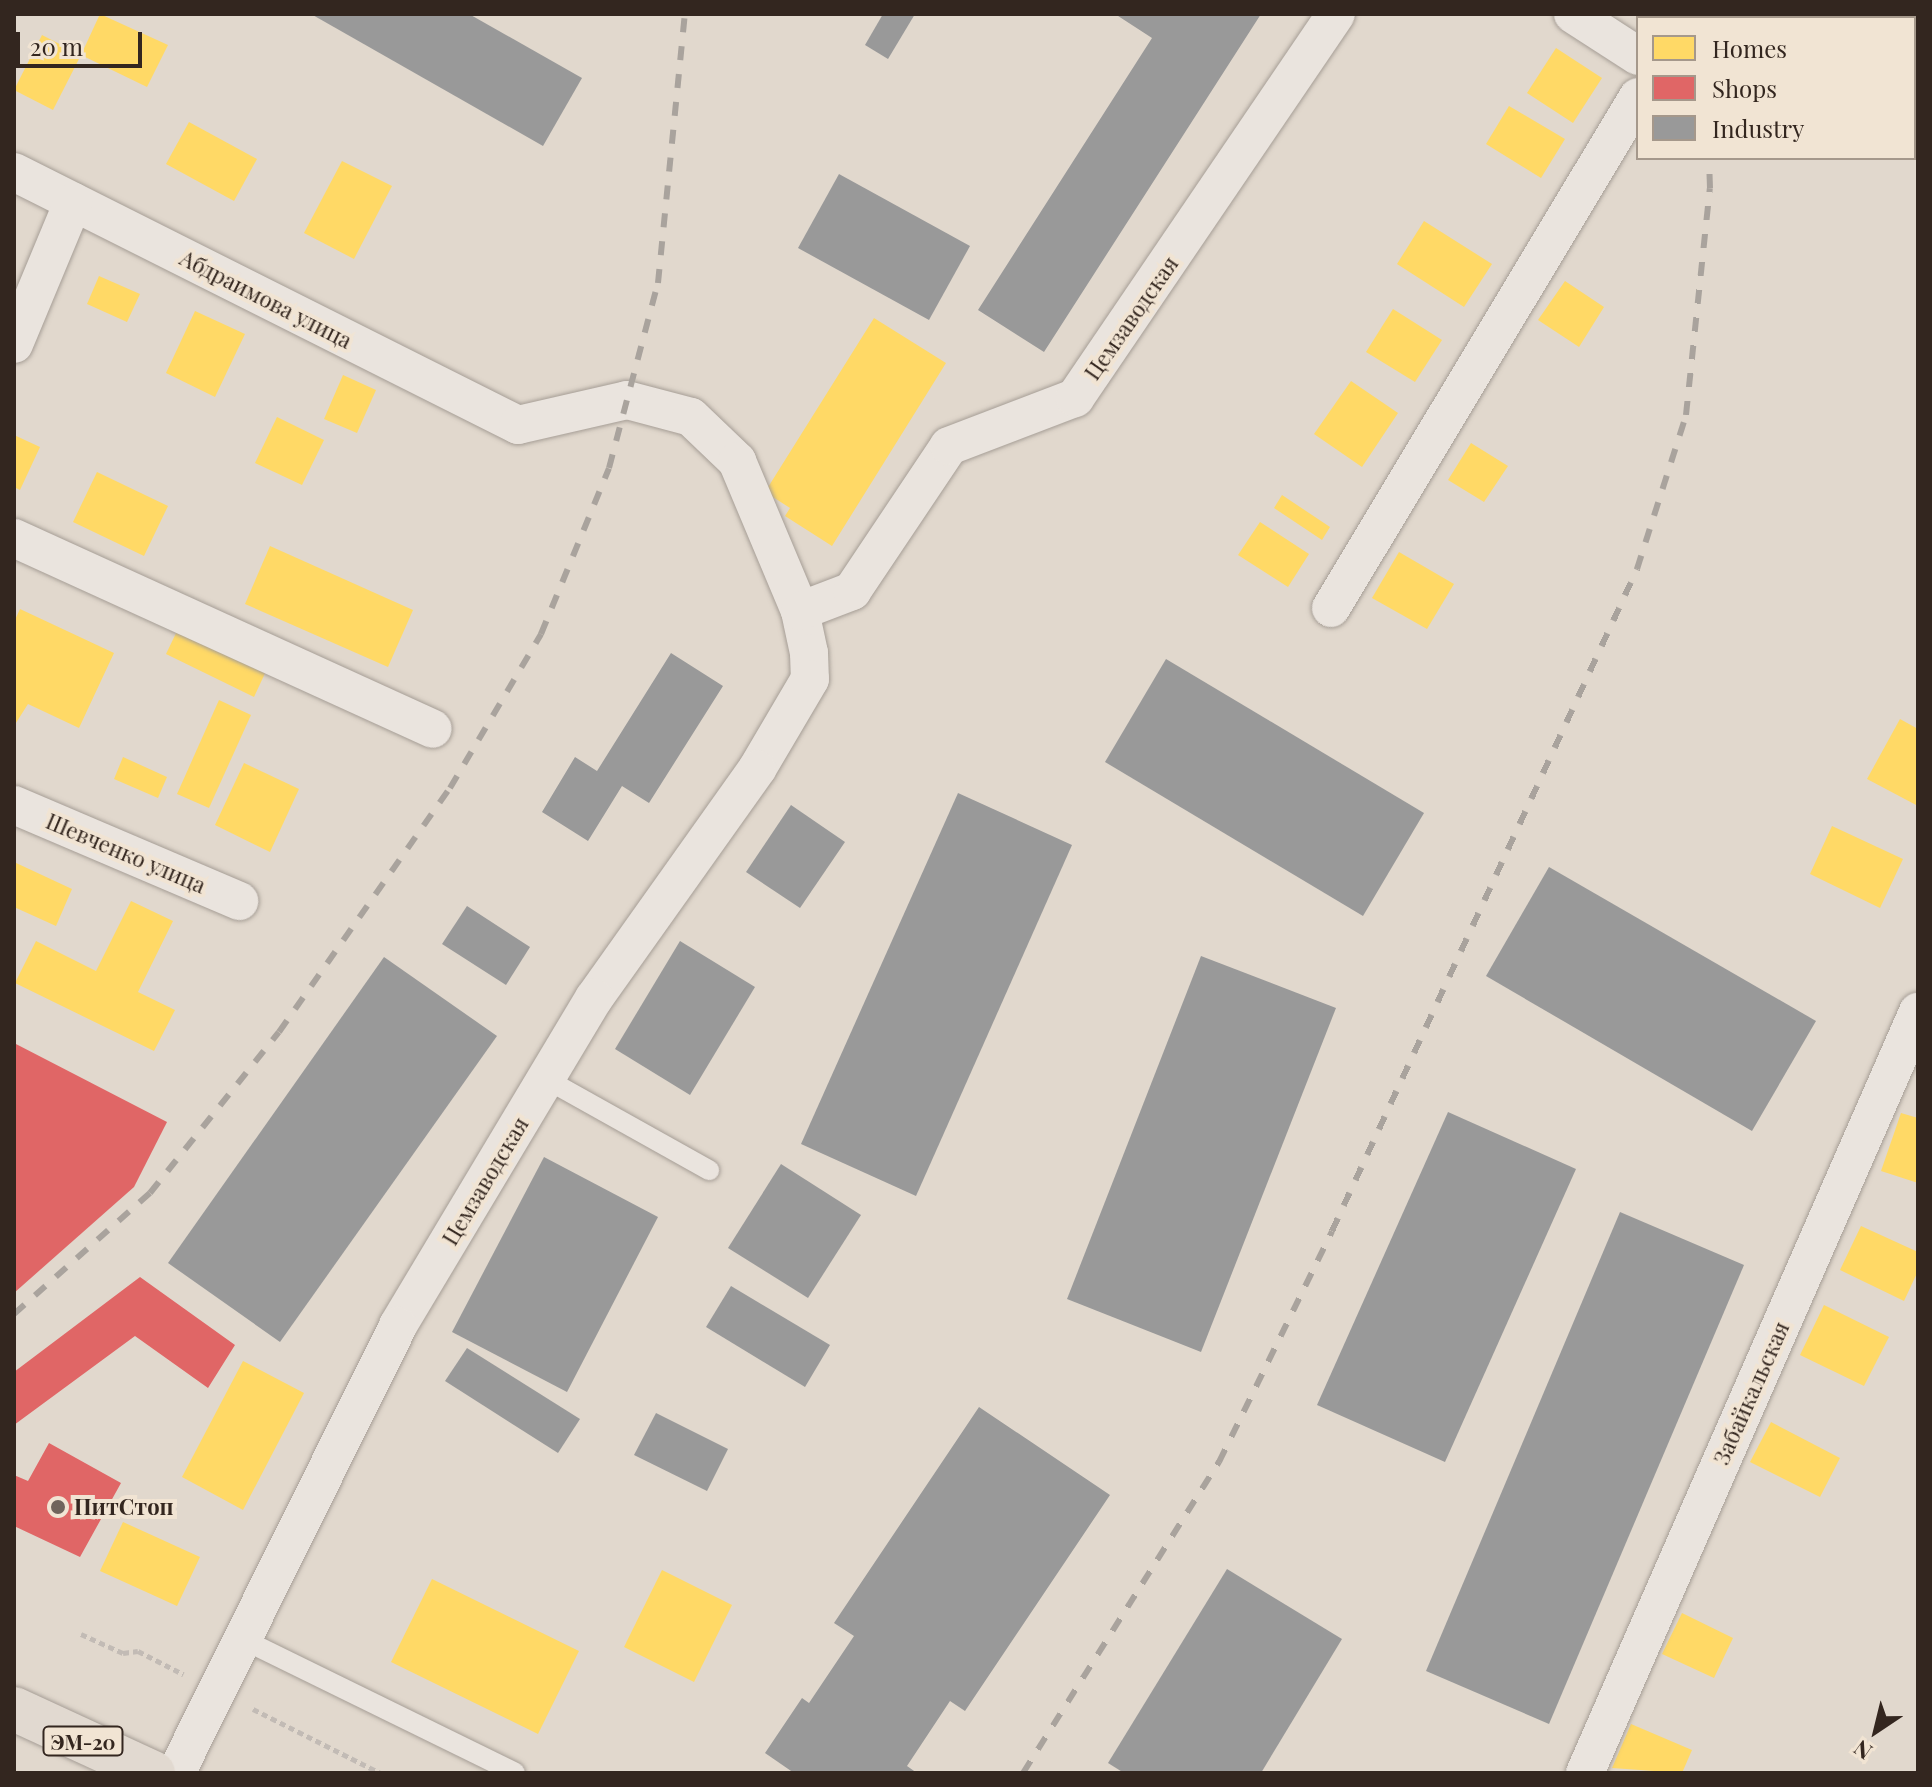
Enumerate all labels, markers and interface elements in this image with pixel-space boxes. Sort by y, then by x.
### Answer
scale bar [20,16,146,66]
legend [1636,16,1916,160]
text: 20 m [30,30,83,62]
text: Homes [1712,32,1787,64]
text: Shops [1712,72,1777,104]
text: Industry [1712,112,1804,144]
street label: Абдраимова улица [176,244,356,354]
street label: Цемзаводская [1079,251,1183,385]
street label: Шевченко улица [42,807,210,899]
street label: Цемзаводская [436,1112,534,1250]
street label: Забайкальская [1708,1317,1794,1469]
place label: ПитСтоп [74,1494,174,1520]
marker: ПитСтоп [49,1498,67,1516]
north arrow [1836,1691,1916,1771]
road number: ЭМ-20 [41,1725,125,1757]
text: N [1847,1734,1877,1768]

